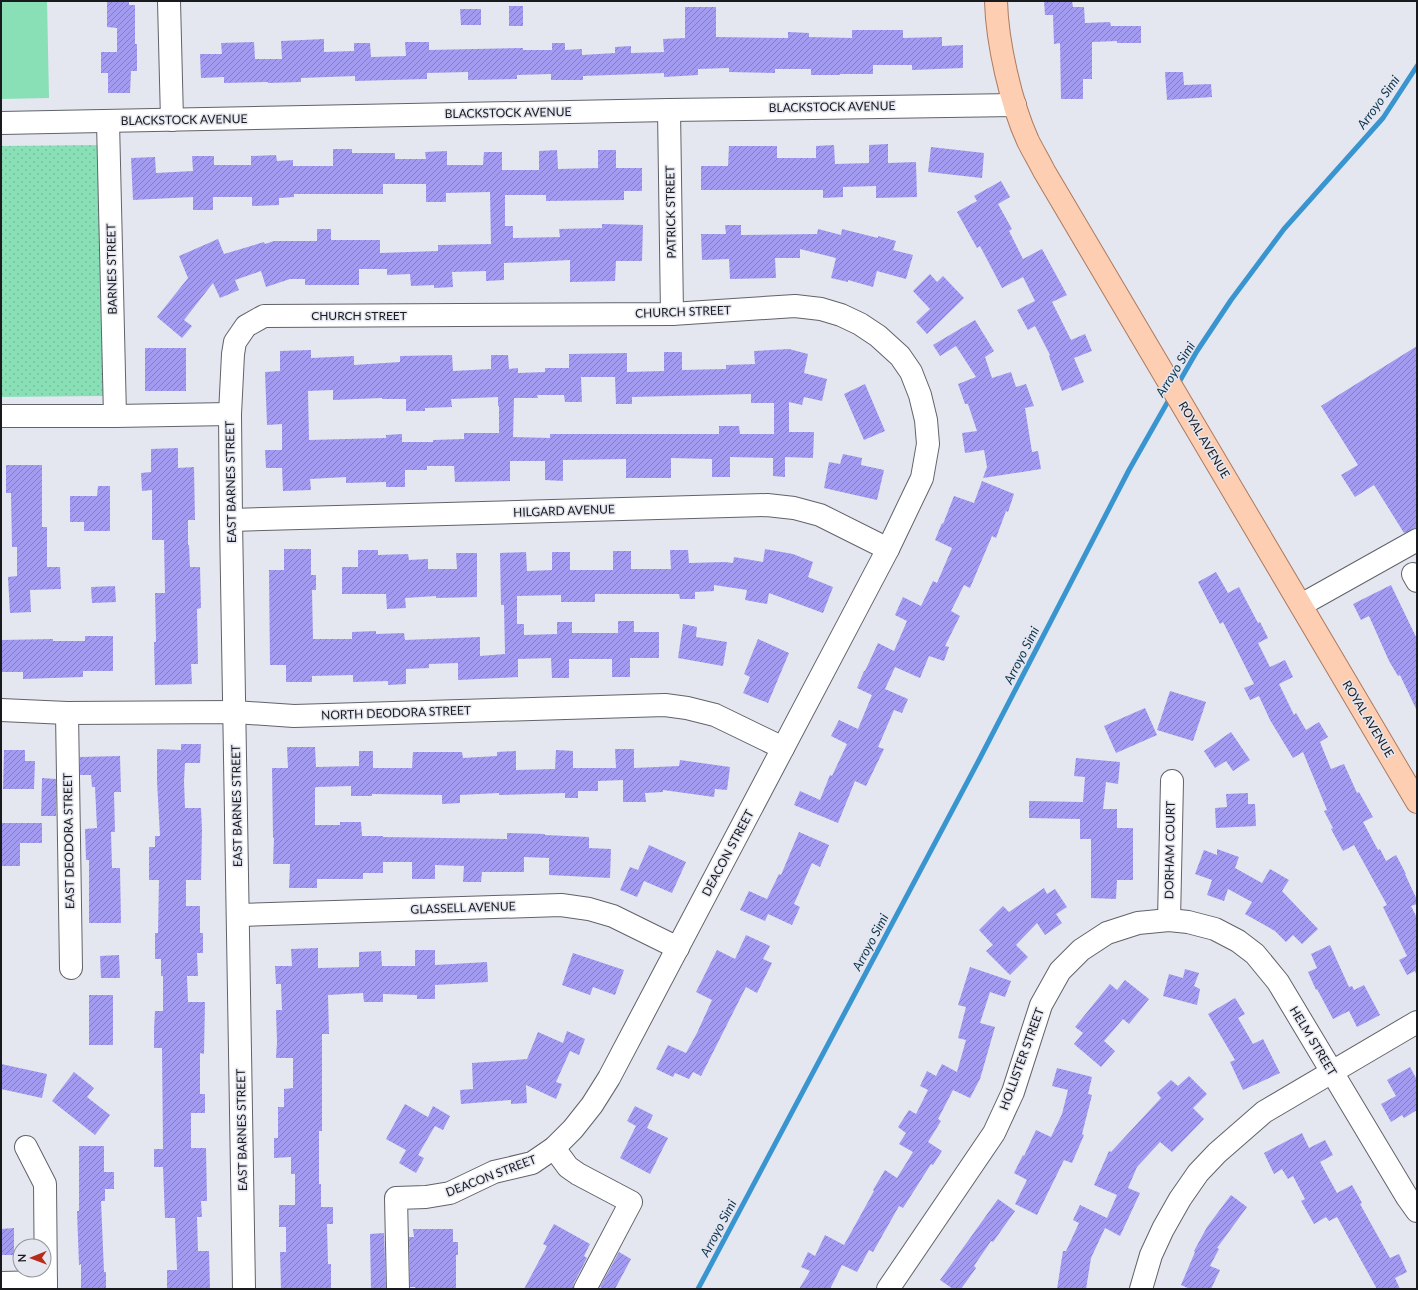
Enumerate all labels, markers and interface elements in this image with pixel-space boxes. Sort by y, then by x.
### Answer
water label: Arroyo Simi [1353,72,1403,133]
street label: BLACKSTOCK AVENUE [769,98,896,115]
street label: BLACKSTOCK AVENUE [445,104,572,121]
street label: BLACKSTOCK AVENUE [121,111,248,128]
street label: PATRICK STREET [662,165,679,259]
street label: BARNES STREET [103,223,120,315]
street label: CHURCH STREET [635,302,731,321]
street label: CHURCH STREET [311,308,407,323]
water label: Arroyo Simi [1151,338,1198,400]
street label: ROYAL AVENUE [1176,398,1233,481]
street label: EAST BARNES STREET [222,421,239,543]
street label: HILGARD AVENUE [513,501,615,520]
water label: Arroyo Simi [999,624,1042,687]
street label: ROYAL AVENUE [1340,677,1397,760]
street label: NORTH DEODORA STREET [321,702,471,723]
street label: EAST BARNES STREET [228,745,245,867]
street label: EAST DEODORA STREET [60,773,77,909]
street label: DORHAM COURT [1161,801,1178,899]
street label: DEACON STREET [698,807,757,899]
street label: GLASSELL AVENUE [410,898,516,917]
water label: Arroyo Simi [848,911,892,974]
street label: HELM STREET [1287,1003,1340,1078]
street label: HOLLISTER STREET [996,1006,1047,1112]
street label: EAST BARNES STREET [233,1069,250,1191]
street label: DEACON STREET [443,1151,538,1200]
water label: Arroyo Simi [696,1197,740,1260]
north arrow [12,1238,52,1278]
text: N [15,1254,28,1263]

